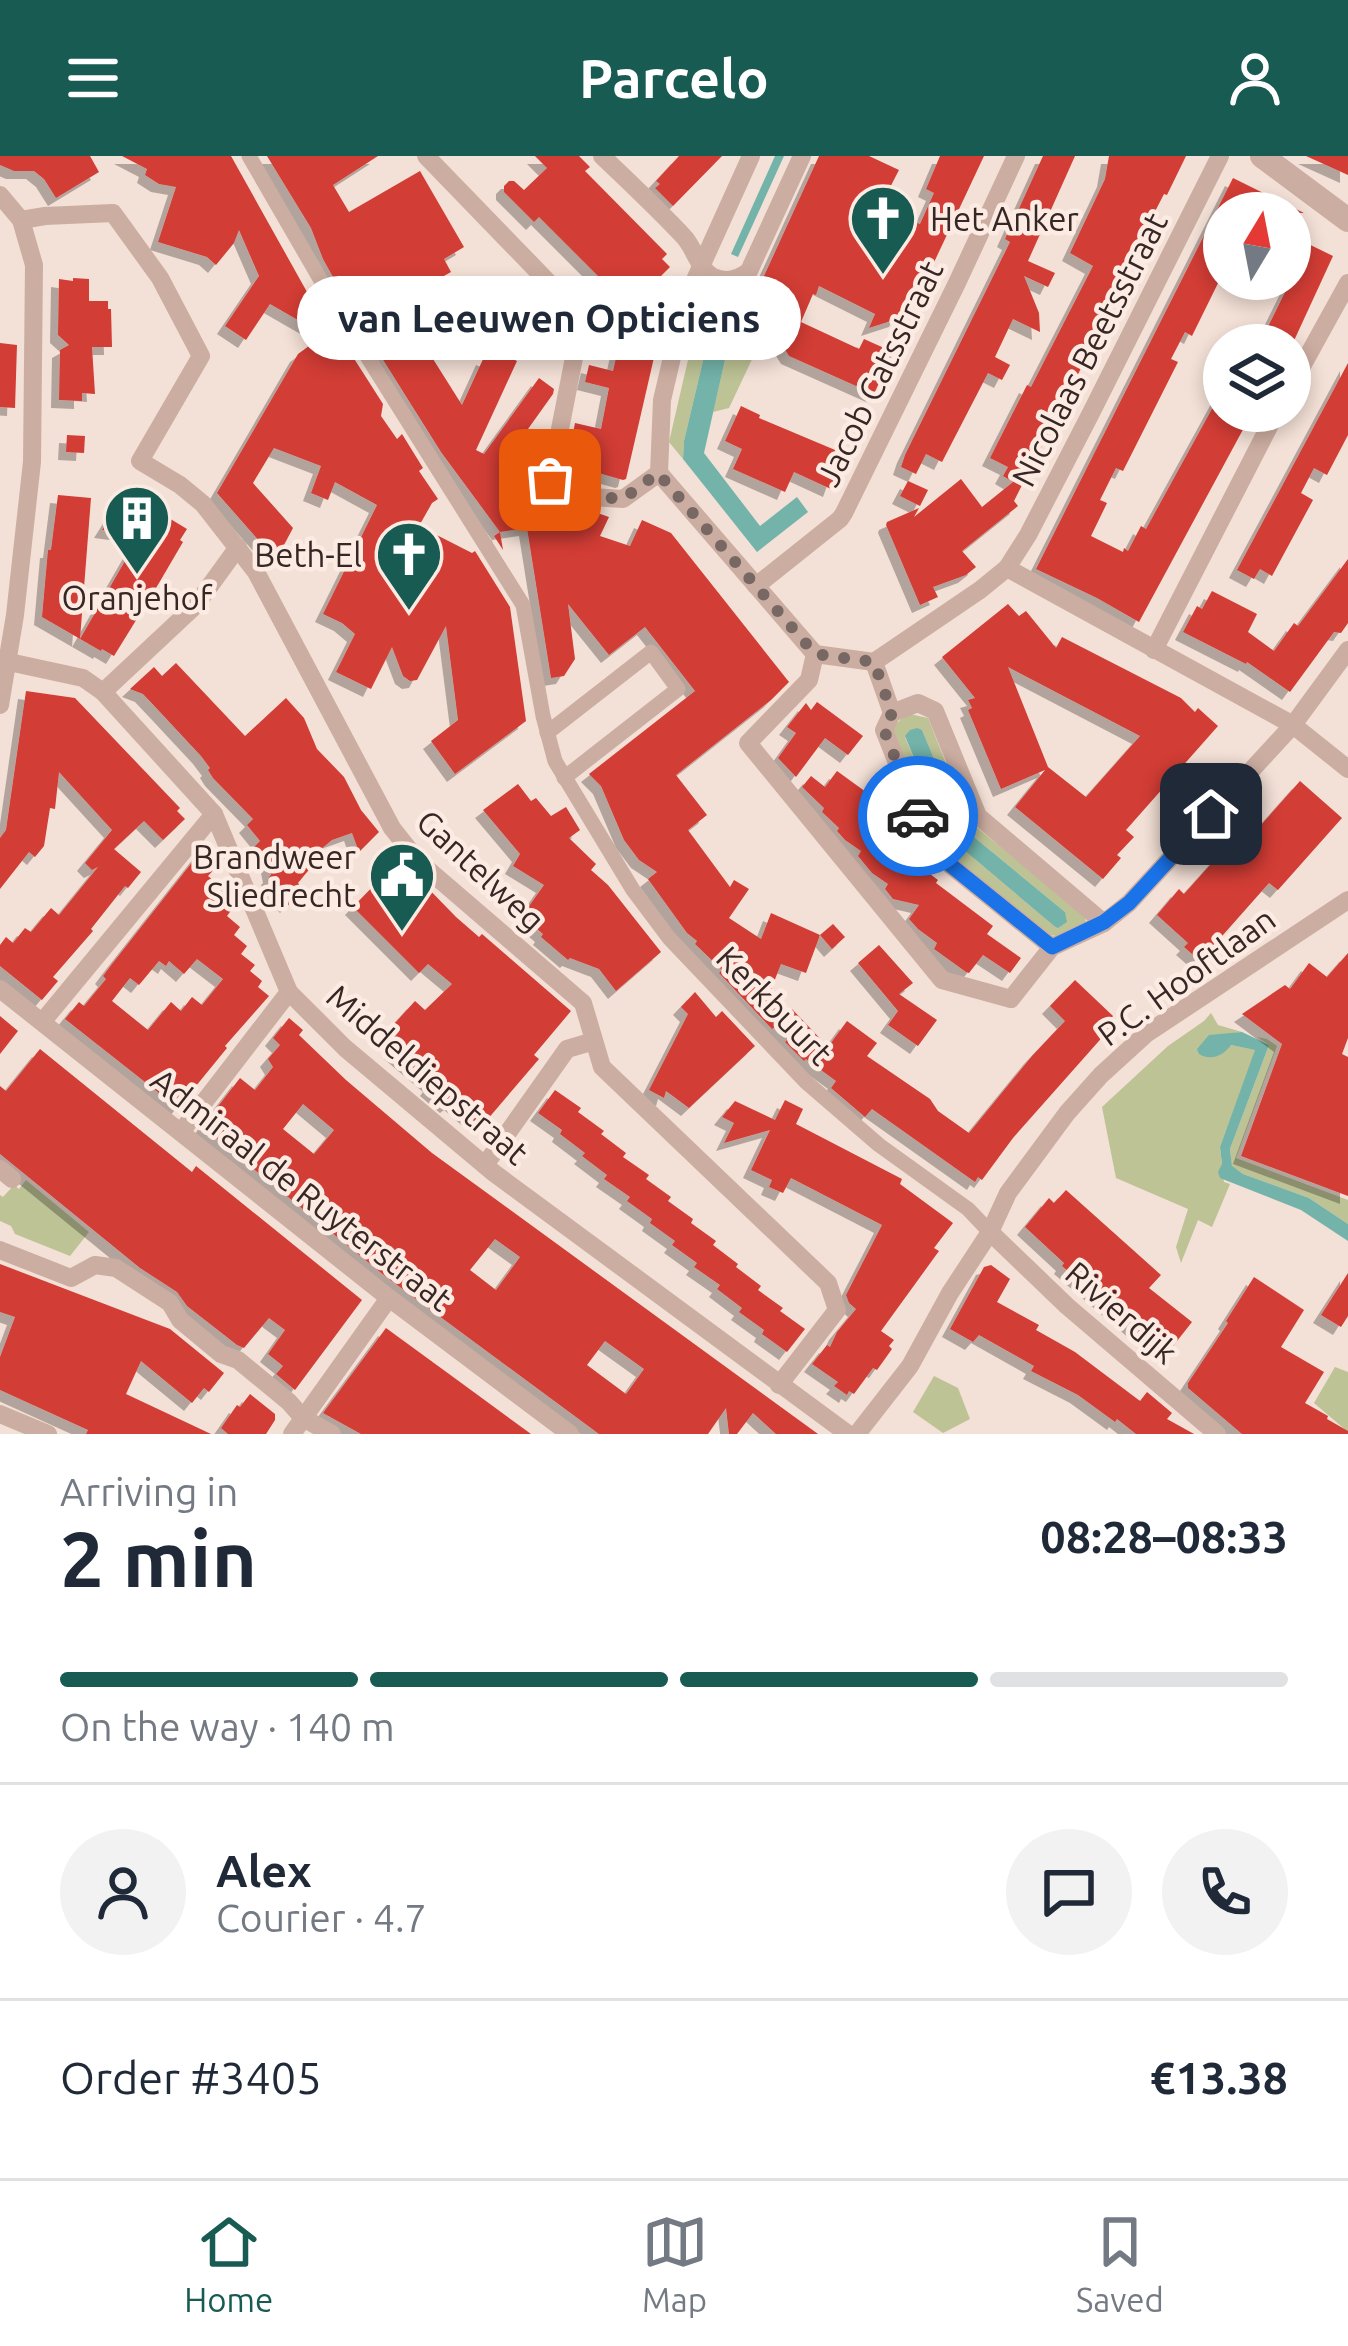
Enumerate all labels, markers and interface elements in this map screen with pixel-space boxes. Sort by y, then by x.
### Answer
icon: menu [60,45,126,111]
icon: person [1222,45,1288,111]
text: Parcelo [579,48,769,108]
church icon: Het Anker [848,183,918,277]
north arrow [1203,192,1311,300]
map controls [1203,192,1311,432]
place label: Het Anker [930,200,1079,237]
street label: Nicolaas Beetsstraat [1004,206,1174,492]
street label: Jacob Catsstraat [808,254,950,492]
callout: van Leeuwen Opticiens [298,276,802,360]
text: van Leeuwen Opticiens [338,296,760,339]
button: layers [1203,324,1311,432]
pin [499,429,601,531]
icon: bag [517,447,583,513]
building icon: Oranjehof [102,483,172,577]
church icon: Beth-El [374,519,444,613]
place label: Beth-El [254,536,362,573]
place label: Oranjehof [62,579,213,616]
courier [858,756,978,876]
pin [1160,763,1262,865]
icon: home [1178,781,1244,847]
icon: car [885,783,951,849]
street label: Gantelweg [410,802,552,938]
place label: Brandweer Sliedrecht [193,838,356,913]
public building icon: Brandweer Sliedrecht [367,840,437,934]
street label: P.C. Hooftlaan [1090,899,1282,1053]
street label: Kerkbuurt [710,938,840,1072]
street label: Middeldiepstraat [320,977,536,1171]
street label: Admiraal de Ruyterstraat [145,1060,459,1318]
street label: Rivierdijk [1059,1254,1185,1371]
text: Arriving in [60,1470,238,1513]
text: 08:28–08:33 [1040,1511,1288,1562]
text: 2 min [60,1514,257,1602]
text: On the way · 140 m [60,1705,395,1748]
button: person [60,1829,186,1955]
button: chat [1006,1829,1132,1955]
button: phone [1162,1829,1288,1955]
text: Alex [216,1845,312,1896]
text: Courier · 4.7 [216,1896,427,1939]
text: Order #3405 [60,2052,322,2103]
text: €13.38 [1150,2052,1288,2103]
tab: Home [184,2209,273,2318]
tab: Map [642,2209,708,2318]
tab: Saved [1076,2209,1164,2318]

